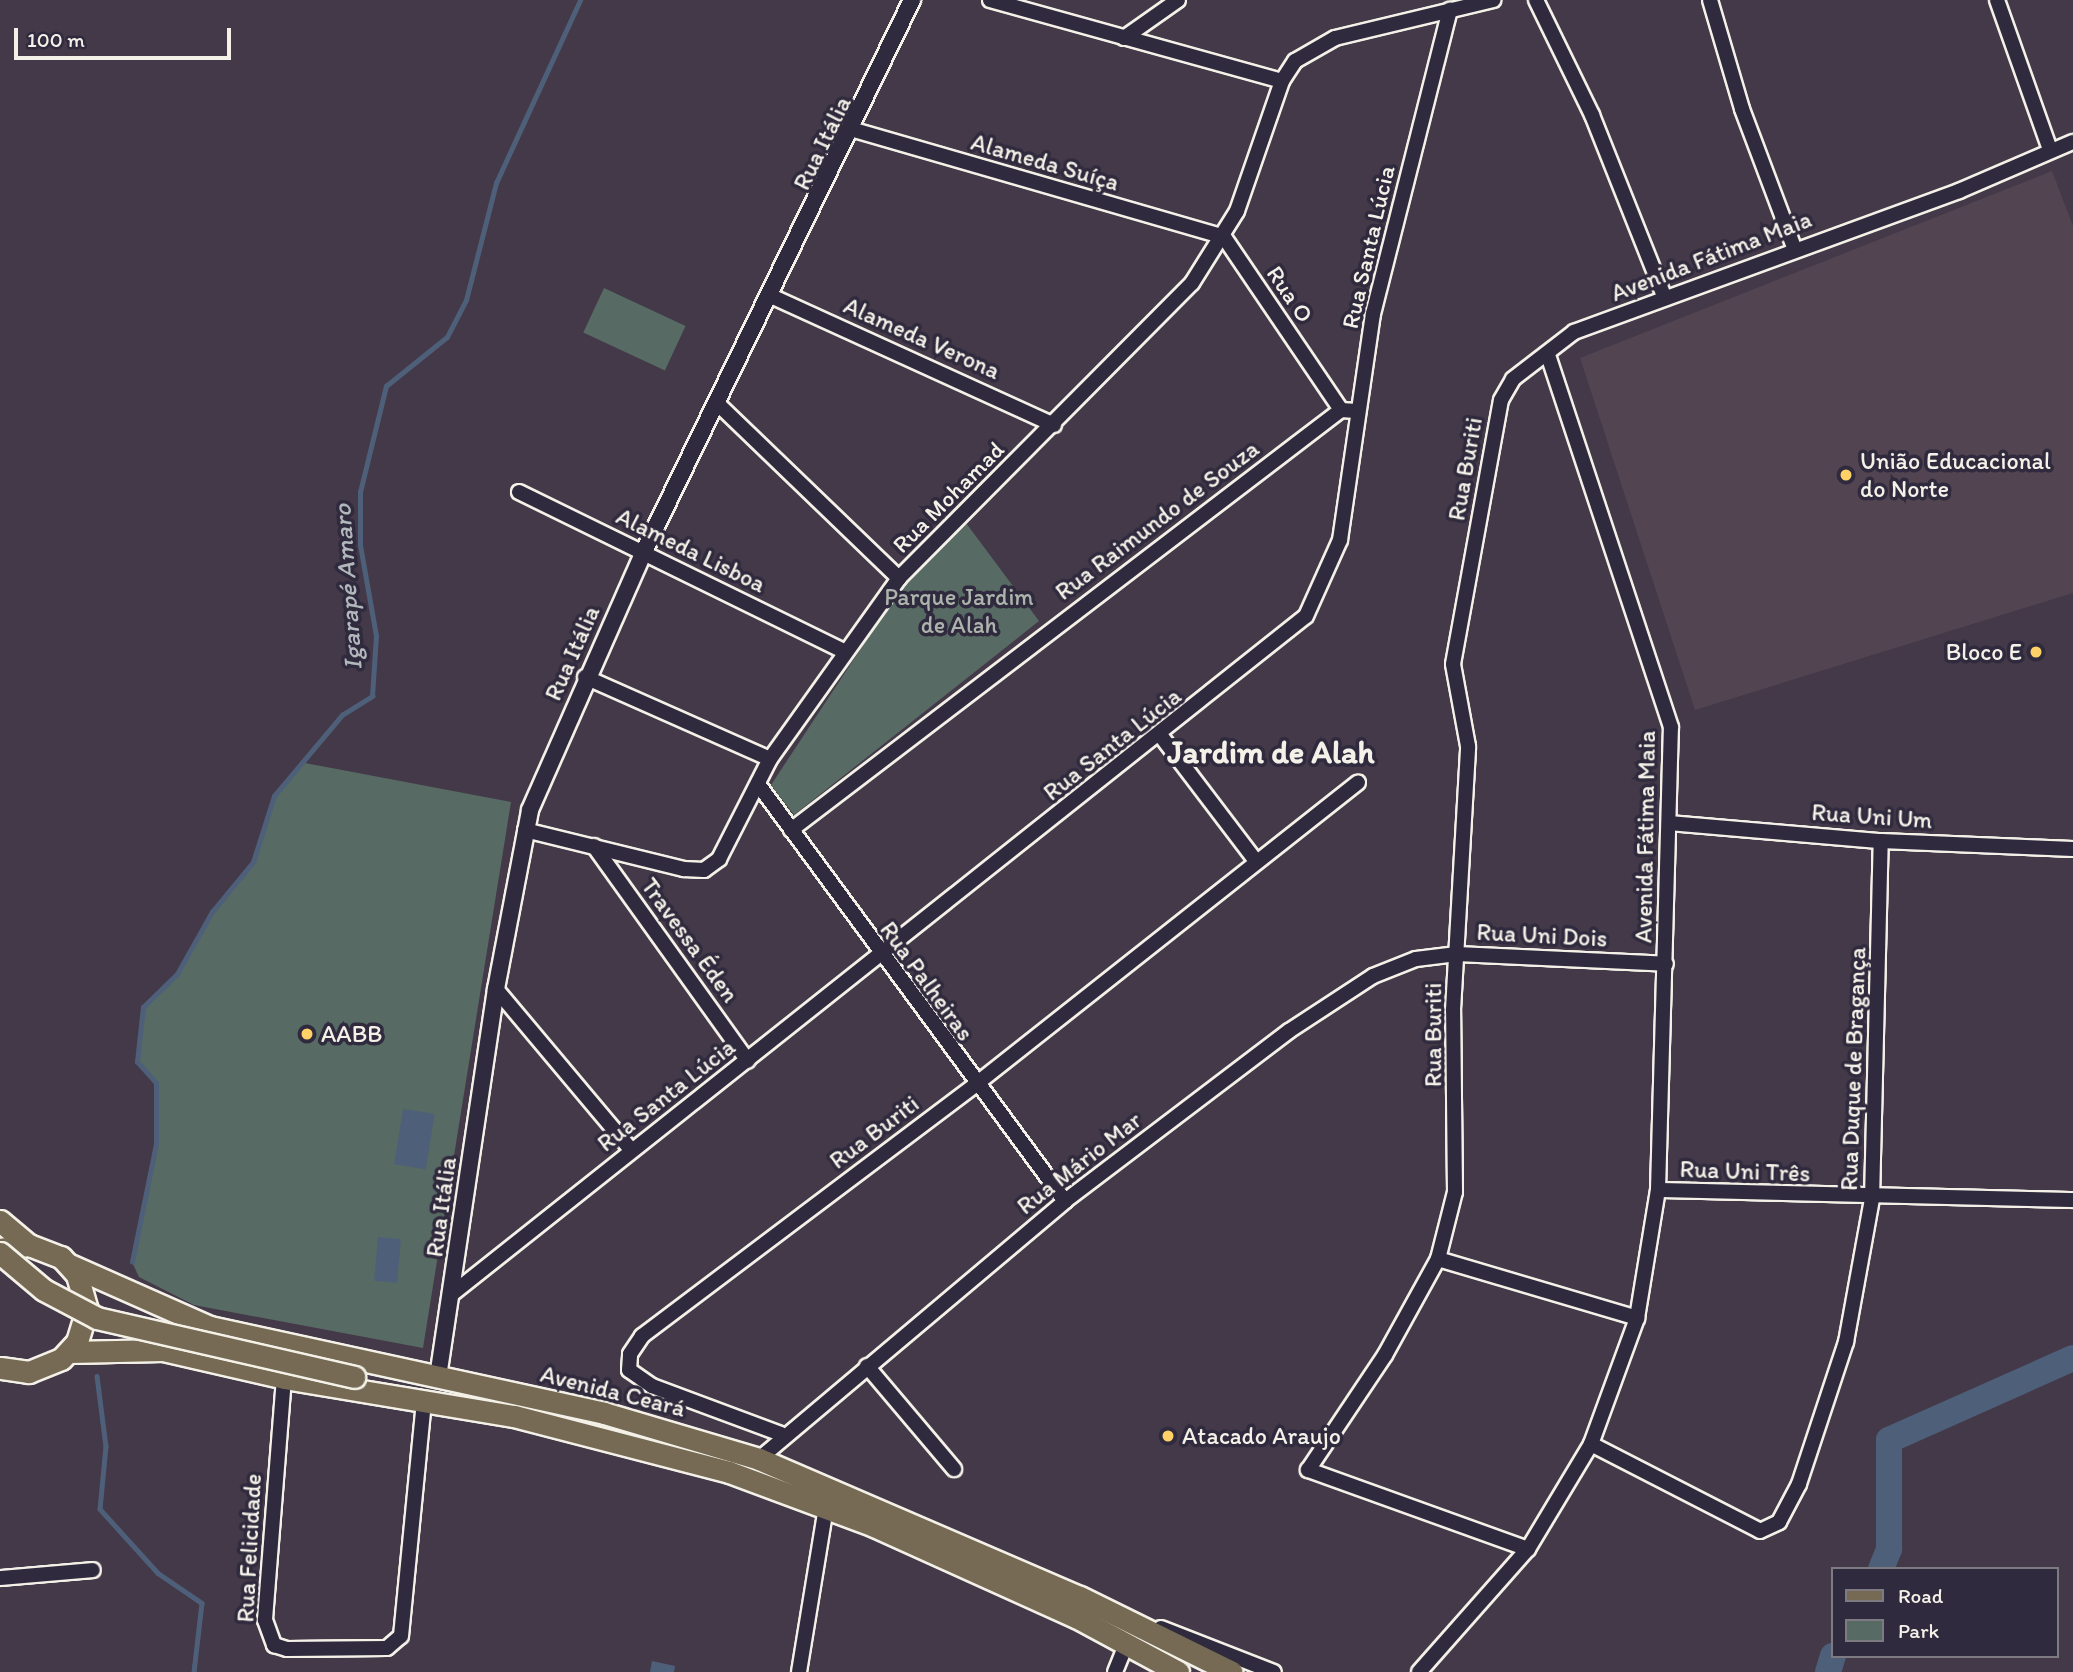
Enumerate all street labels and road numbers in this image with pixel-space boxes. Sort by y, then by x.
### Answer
street label: Rua Itália [787,92,857,194]
street label: Alameda Suíça [968,127,1122,197]
street label: Rua Santa Lúcia [1335,163,1401,331]
street label: Avenida Fátima Maia [1606,204,1816,308]
street label: Rua O [1261,260,1319,328]
street label: Alameda Verona [839,291,1005,385]
street label: Rua Buriti [1442,415,1488,523]
street label: Rua Raimundo de Souza [1049,434,1265,606]
street label: Rua Mohamad [886,435,1010,559]
street label: Alameda Lisboa [612,501,770,599]
street label: Rua Itália [538,601,606,705]
street label: Rua Santa Lúcia [1038,682,1186,806]
street label: Avenida Fátima Maia [1629,730,1661,944]
street label: Rua Uni Um [1810,797,1934,835]
street label: Travessa Éden [635,872,745,1008]
street label: Rua Palheiras [874,916,980,1046]
street label: Rua Uni Dois [1476,917,1608,953]
street label: Rua Duque de Bragança [1834,946,1872,1192]
street label: Rua Buriti [1419,983,1447,1087]
street label: Rua Santa Lúcia [592,1033,740,1157]
street label: Rua Buriti [824,1089,924,1175]
street label: Rua Mário Mar [1011,1105,1147,1221]
street label: Rua Uni Três [1680,1154,1810,1188]
street label: Rua Itália [420,1155,462,1259]
street label: Avenida Ceará [538,1359,688,1423]
street label: Rua Felicidade [231,1473,267,1623]

